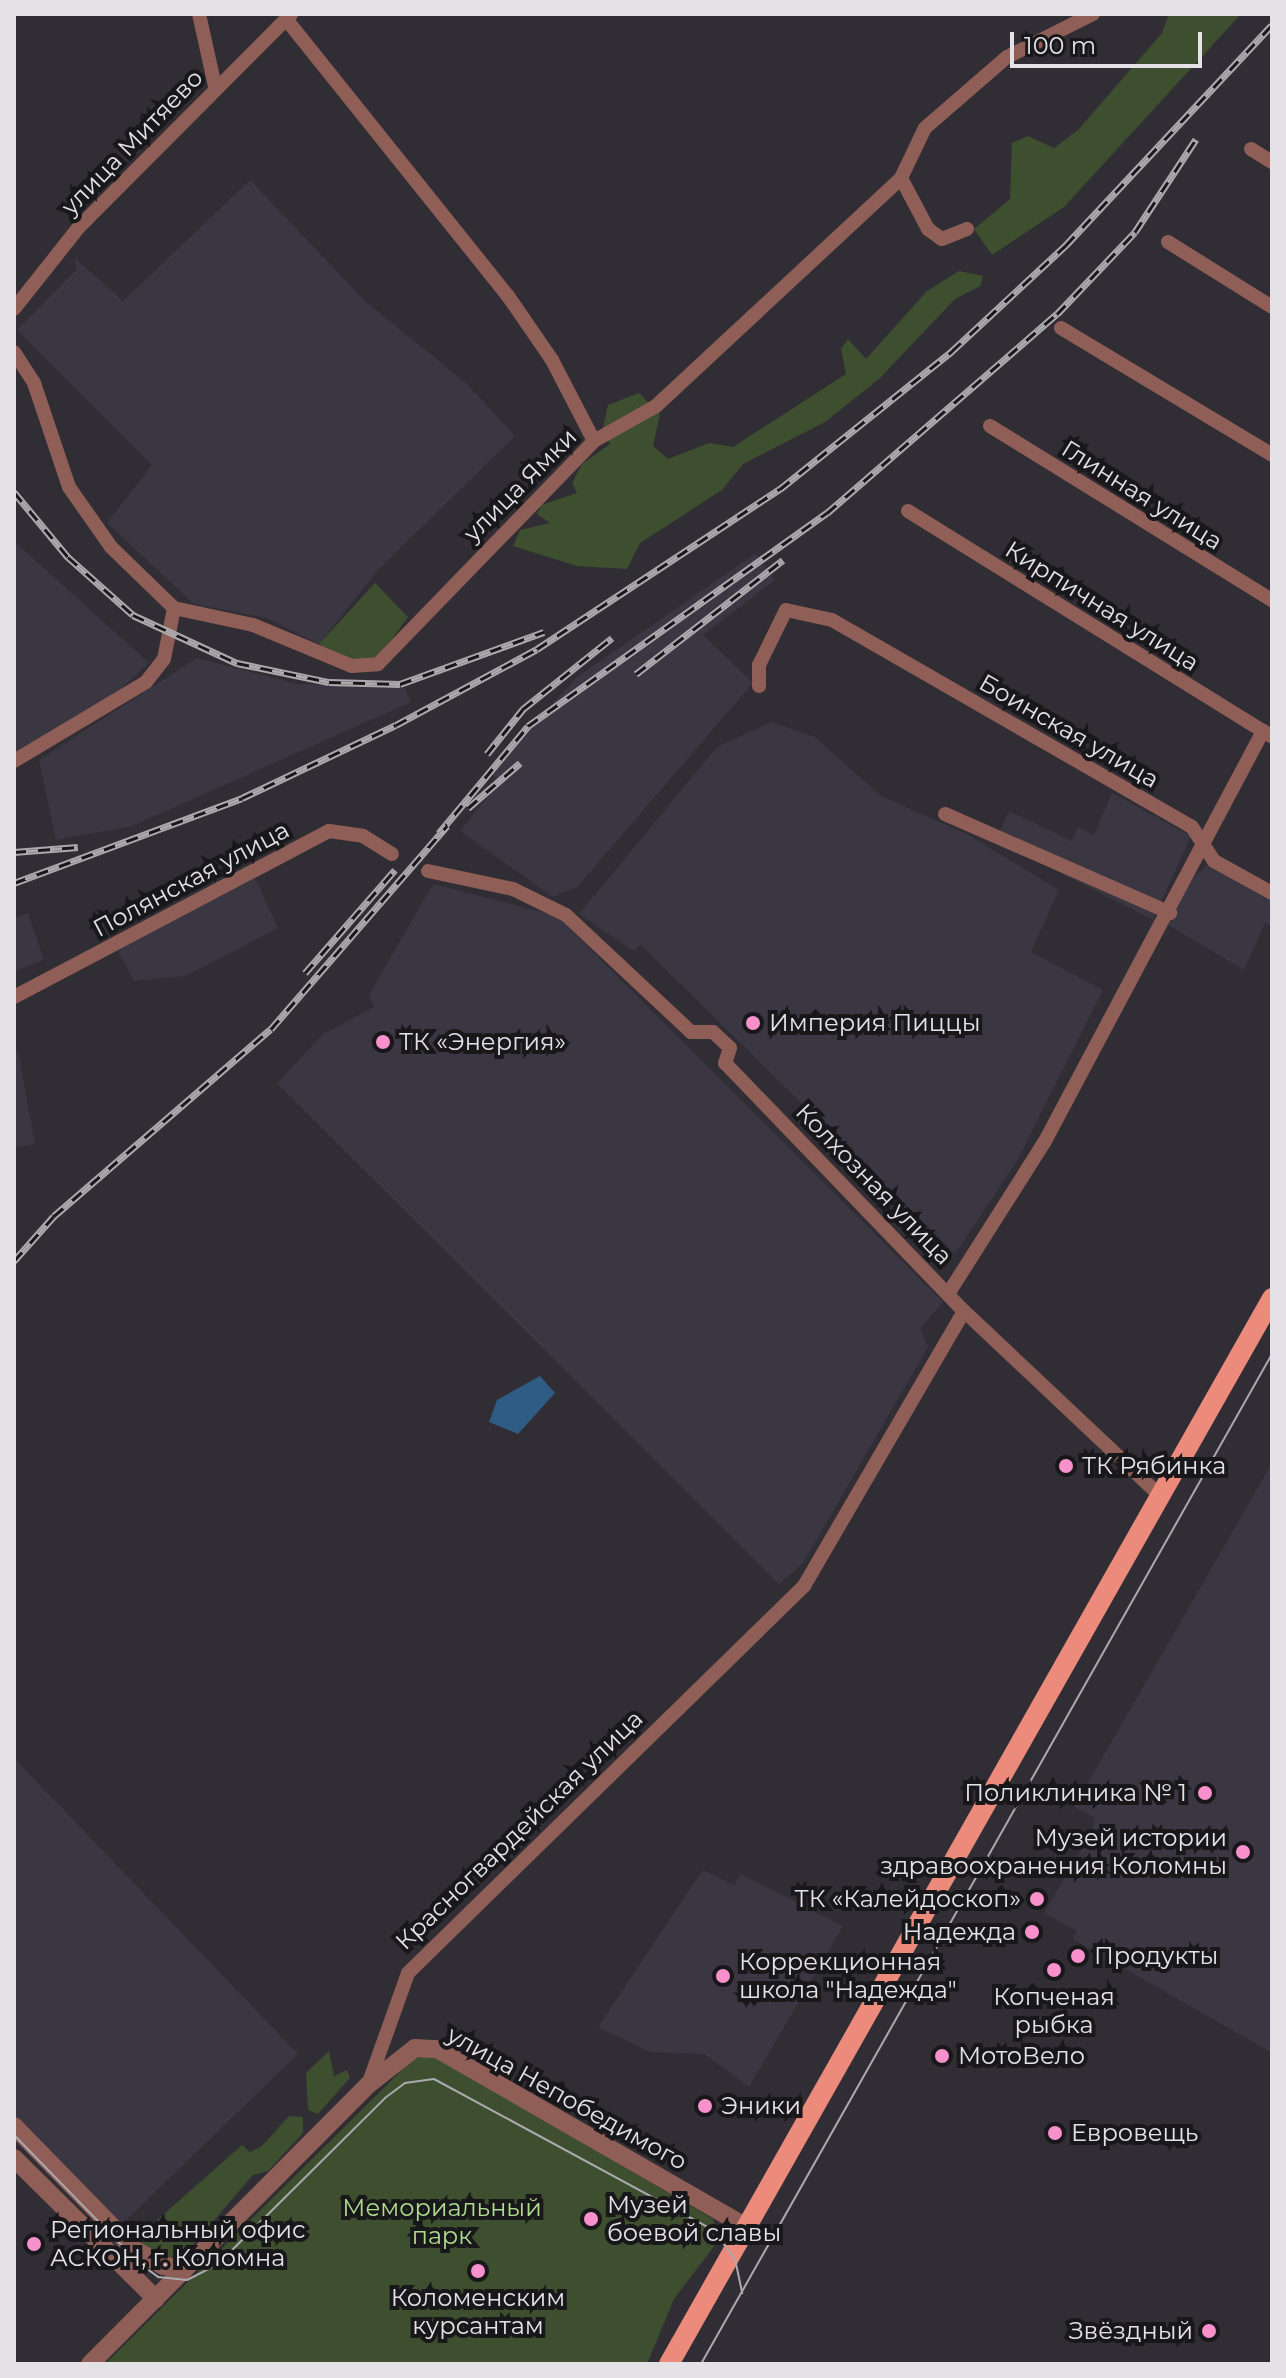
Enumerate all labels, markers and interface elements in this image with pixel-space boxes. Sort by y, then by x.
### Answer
scale bar [1014,16,1206,66]
text: 100 m [1024,31,1096,60]
street label: улица Митяево [55,63,209,221]
street label: улица Ямки [457,422,583,548]
street label: Глинная улица [1056,434,1228,556]
street label: Кирпичная улица [1000,535,1204,677]
street label: Боинская улица [974,668,1164,794]
street label: Полянская улица [88,815,294,943]
place label: Империя Пиццы [769,1009,981,1037]
marker: Империя Пиццы [744,1014,762,1032]
place label: ТК «Энергия» [399,1028,566,1056]
marker: ТК «Энергия» [374,1033,392,1051]
street label: Колхозная улица [790,1097,958,1271]
place label: ТК Рябинка [1082,1452,1226,1480]
marker: ТК Рябинка [1057,1457,1075,1475]
street label: Красногвардейская улица [389,1704,649,1956]
place label: Поликлиника № 1 [964,1779,1187,1807]
marker: Поликлиника № 1 [1194,1782,1216,1804]
place label: Музей истории здравоохранения Коломны [880,1824,1227,1880]
marker: Музей истории здравоохранения Коломны [1234,1843,1252,1861]
place label: ТК «Калейдоскоп» [795,1885,1021,1913]
marker: ТК «Калейдоскоп» [1028,1890,1046,1908]
place label: Надежда [903,1918,1016,1946]
marker: Надежда [1023,1923,1041,1941]
place label: Продукты [1094,1942,1218,1970]
marker: Продукты [1069,1947,1087,1965]
place label: Коррекционная школа "Надежда" [739,1948,957,2004]
marker: Копченая рыбка [1045,1961,1063,1979]
marker: Коррекционная школа "Надежда" [714,1967,732,1985]
place label: Копченая рыбка [993,1983,1115,2039]
street label: улица Непобедимого [442,2020,692,2176]
place label: МотоВело [958,2042,1085,2070]
marker: МотоВело [933,2047,951,2065]
place label: Эники [721,2092,801,2120]
marker: Эники [696,2097,714,2115]
place label: Евровещь [1071,2119,1198,2147]
marker: Евровещь [1046,2124,1064,2142]
place label: Музей боевой славы [607,2191,781,2247]
park label: Мемориальный парк [342,2194,542,2250]
marker: Музей боевой славы [582,2210,600,2228]
place label: Региональный офис АСКОН, г. Коломна [50,2216,306,2272]
marker: Региональный офис АСКОН, г. Коломна [25,2235,43,2253]
marker: Коломенским курсантам [469,2262,487,2280]
place label: Коломенским курсантам [391,2284,565,2340]
place label: Звёздный [1069,2317,1193,2345]
marker: Звёздный [1200,2322,1218,2340]

